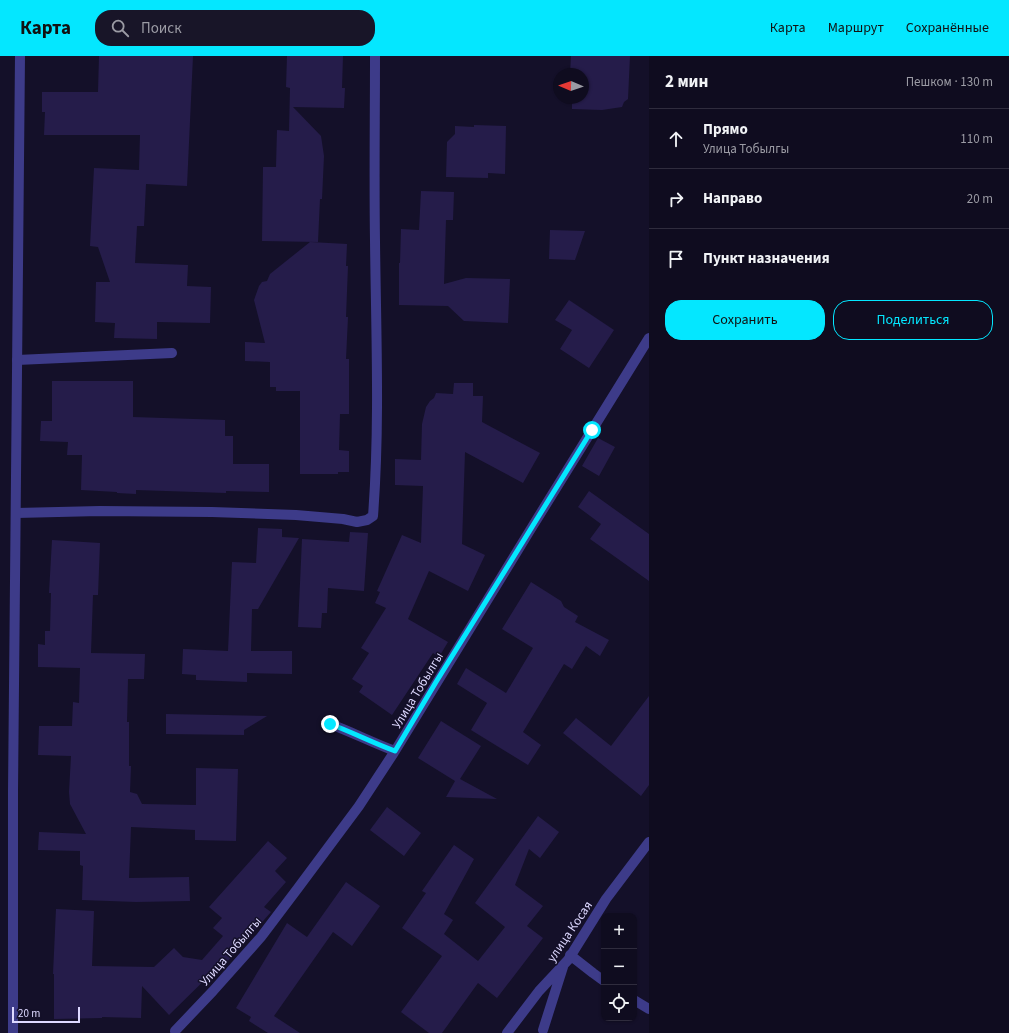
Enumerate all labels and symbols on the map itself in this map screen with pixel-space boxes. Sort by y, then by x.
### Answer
north arrow [553,68,589,104]
route start [583,421,601,439]
street label: Улица Тобылгы [388,649,448,732]
route end [321,715,339,733]
street label: улица Косая [543,897,597,966]
street label: Улица Тобылгы [196,913,266,990]
scale bar [12,1005,80,1024]

